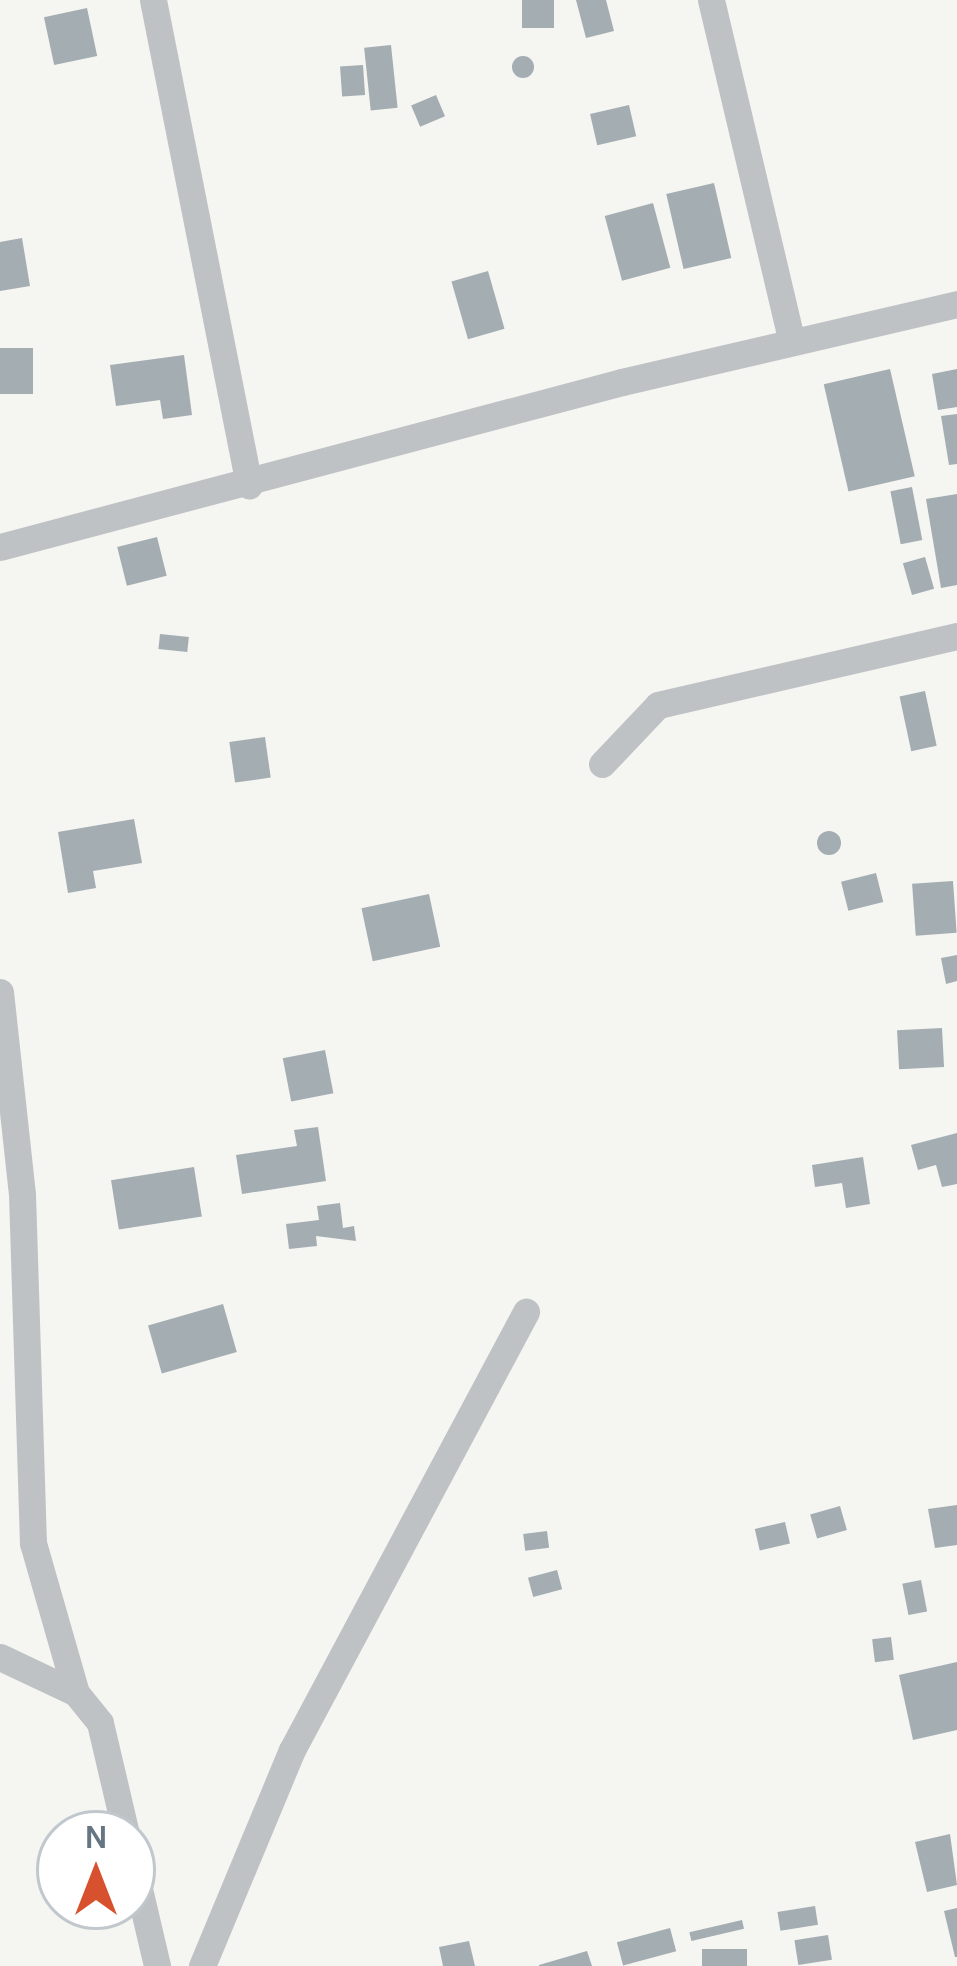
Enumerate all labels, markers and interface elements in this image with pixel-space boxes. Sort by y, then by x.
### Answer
north arrow [36,1810,156,1930]
text: N [84,1818,108,1856]

